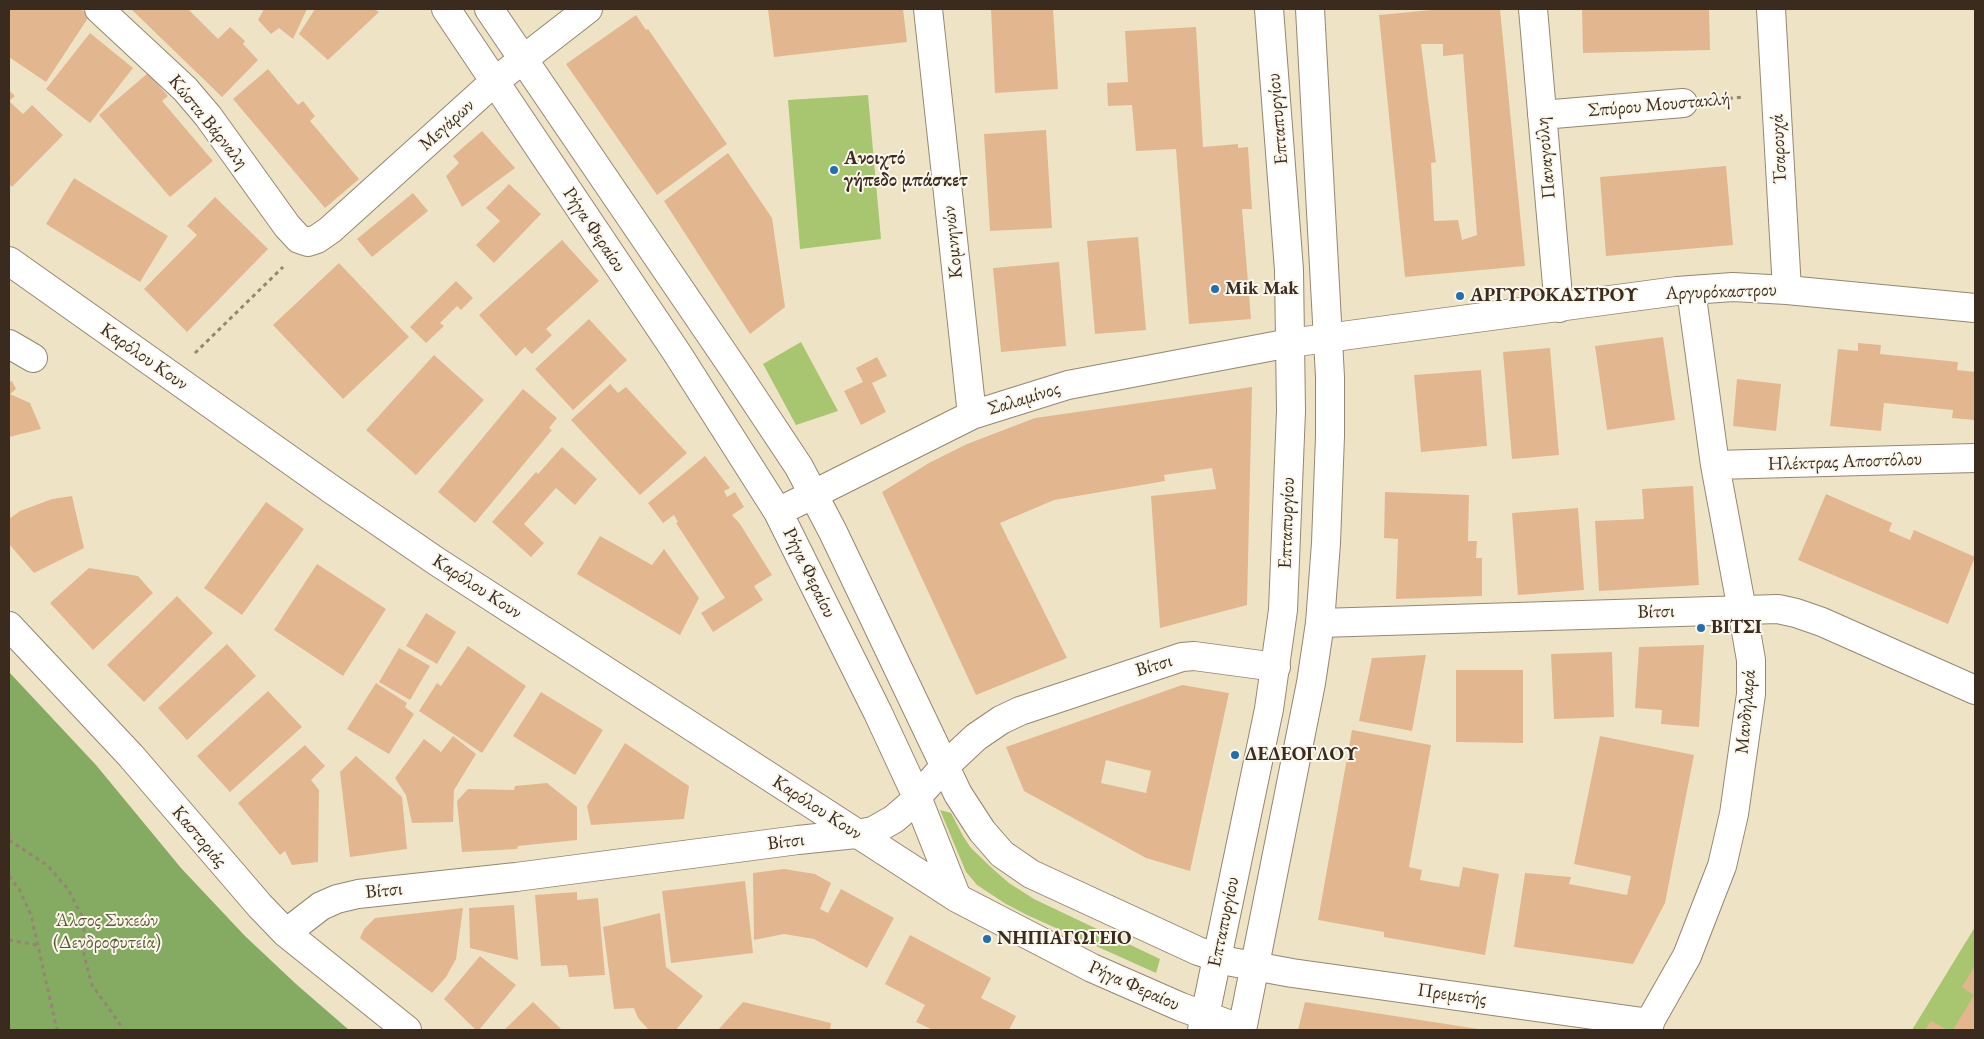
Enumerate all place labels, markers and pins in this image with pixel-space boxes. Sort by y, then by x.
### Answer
place label: Ανοιχτό γήπεδο μπάσκετ [844,148,968,192]
marker: Ανοιχτό γήπεδο μπάσκετ [828,164,840,176]
place label: Mik Mak [1225,278,1299,300]
marker: Mik Mak [1209,283,1221,295]
place label: ΑΡΓΥΡΟΚΑΣΤΡΟΥ [1470,285,1638,307]
marker: ΑΡΓΥΡΟΚΑΣΤΡΟΥ [1454,290,1466,302]
place label: ΒΙΤΣΙ [1711,617,1762,639]
marker: ΒΙΤΣΙ [1695,622,1707,634]
place label: ΔΕΔΕΟΓΛΟΥ [1245,744,1358,766]
marker: ΔΕΔΕΟΓΛΟΥ [1229,749,1241,761]
place label: ΝΗΠΙΑΓΩΓΕΙΟ [997,928,1131,950]
marker: ΝΗΠΙΑΓΩΓΕΙΟ [981,933,993,945]

